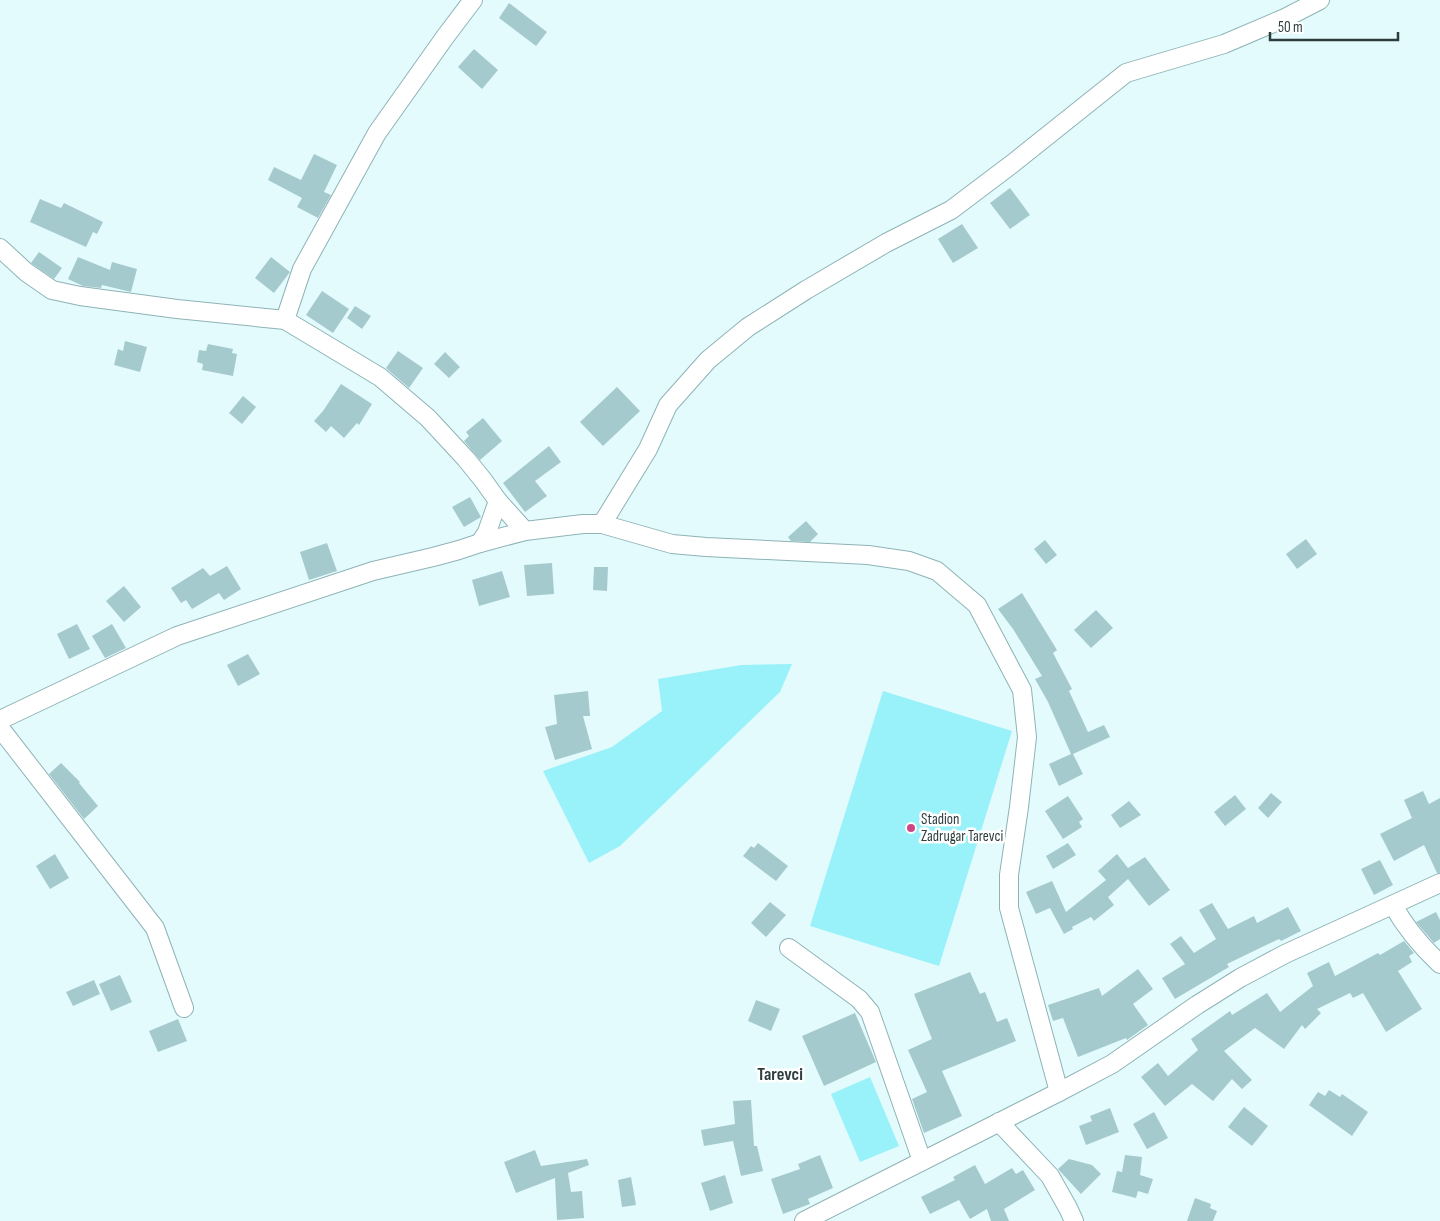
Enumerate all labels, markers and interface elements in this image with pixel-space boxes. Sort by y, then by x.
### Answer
scale bar [1270,10,1398,42]
text: 50 m [1278,18,1303,37]
place label: Stadion Zadrugar Tarevci [921,810,1003,846]
marker: Stadion Zadrugar Tarevci [905,822,917,834]
district label: Tarevci [757,1064,803,1085]

